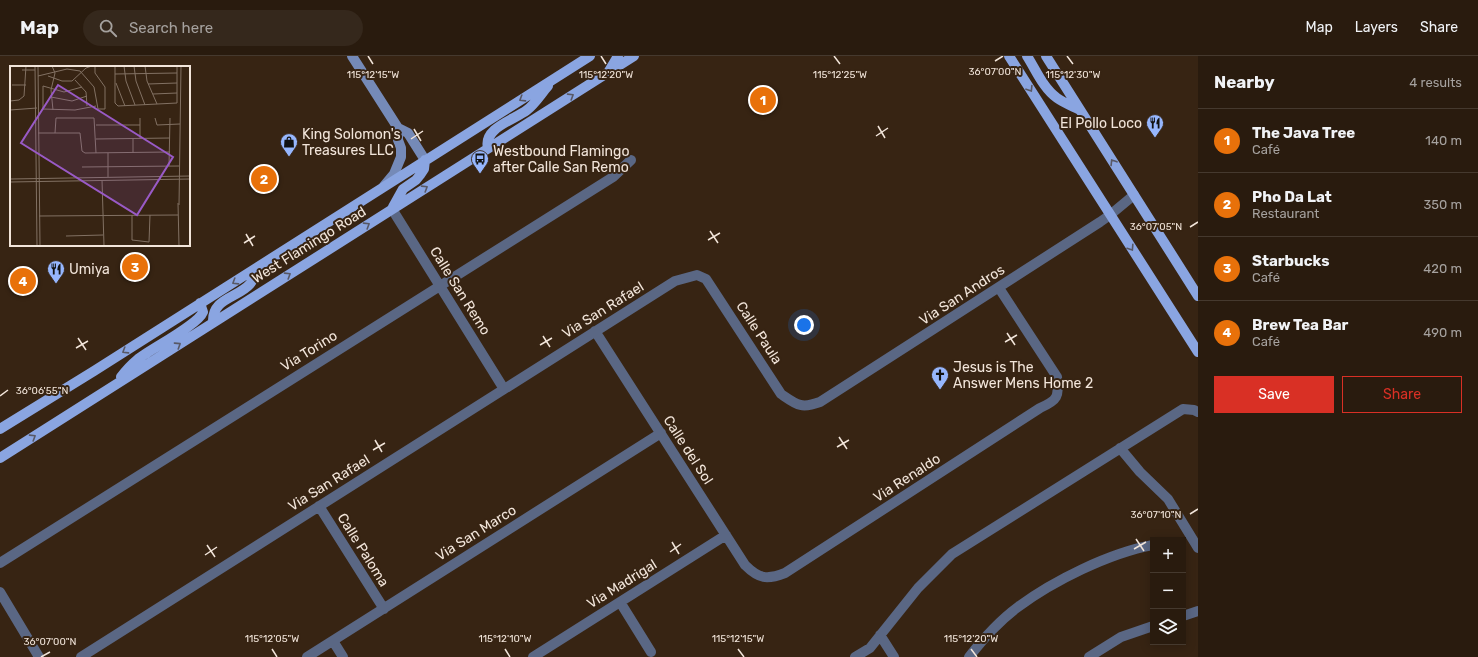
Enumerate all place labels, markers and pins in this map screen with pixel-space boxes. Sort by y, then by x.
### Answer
pin: 1 [750,85,776,115]
restaurant icon: El Pollo Loco [1145,113,1165,138]
place label: El Pollo Loco [1060,115,1142,132]
place label: King Solomon's Treasures LLC [302,126,401,159]
shop icon: King Solomon's Treasures LLC [279,132,299,157]
place label: Westbound Flamingo after Calle San Remo [493,143,629,176]
bus stop icon: Westbound Flamingo after Calle San Remo [470,149,490,174]
pin: 2 [251,164,277,194]
pin: 3 [122,252,148,282]
restaurant icon: Umiya [46,259,66,284]
place label: Umiya [69,261,110,278]
pin: 4 [10,266,36,296]
place label: Jesus is The Answer Mens Home 2 [953,359,1093,392]
church icon: Jesus is The Answer Mens Home 2 [930,365,950,390]

